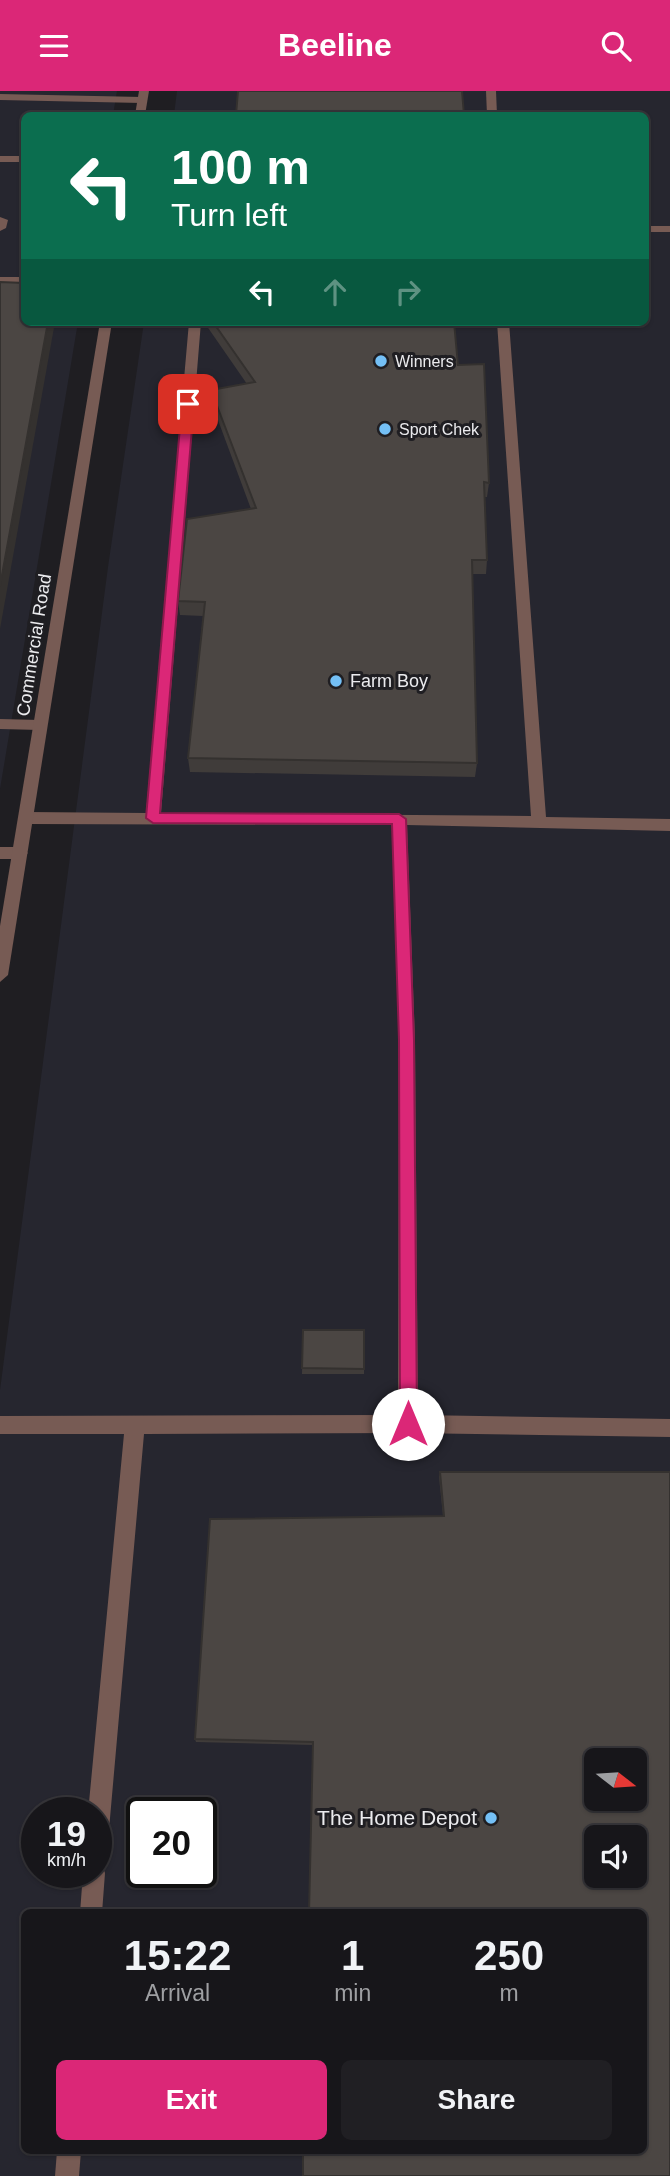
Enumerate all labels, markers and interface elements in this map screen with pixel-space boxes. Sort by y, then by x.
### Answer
icon: menu [35,27,73,65]
text: Beeline [278,27,392,63]
icon: search [597,27,635,65]
icon: left [56,140,147,231]
text: 100 m [171,140,310,194]
text: Turn left [171,197,287,233]
icon: left [243,273,281,311]
icon: ahead [316,273,354,311]
icon: right [389,273,427,311]
marker: Winners [373,353,389,369]
place label: Winners [395,353,454,370]
pin [158,374,218,434]
icon: arrive [169,385,207,423]
marker: Sport Chek [377,421,393,437]
place label: Sport Chek [399,421,480,438]
street label: Commercial Road [13,572,55,718]
place label: Farm Boy [350,671,428,691]
marker: Farm Boy [328,673,344,689]
position arrow [371,1387,445,1461]
north arrow [584,1748,648,1811]
map controls [584,1748,647,1888]
speed limit sign: 20 [126,1797,217,1888]
place label: The Home Depot [317,1806,477,1829]
marker: The Home Depot [483,1810,499,1826]
text: 19 [47,1814,86,1853]
button: sound [584,1825,647,1888]
text: km/h [47,1850,86,1870]
text: 15:22 [124,1932,231,1979]
text: 1 [341,1932,364,1979]
text: 250 [474,1932,544,1979]
text: Arrival [145,1980,210,2006]
text: min [334,1980,371,2006]
text: m [500,1980,519,2006]
button: Exit [56,2060,327,2140]
button: Share [341,2060,612,2140]

